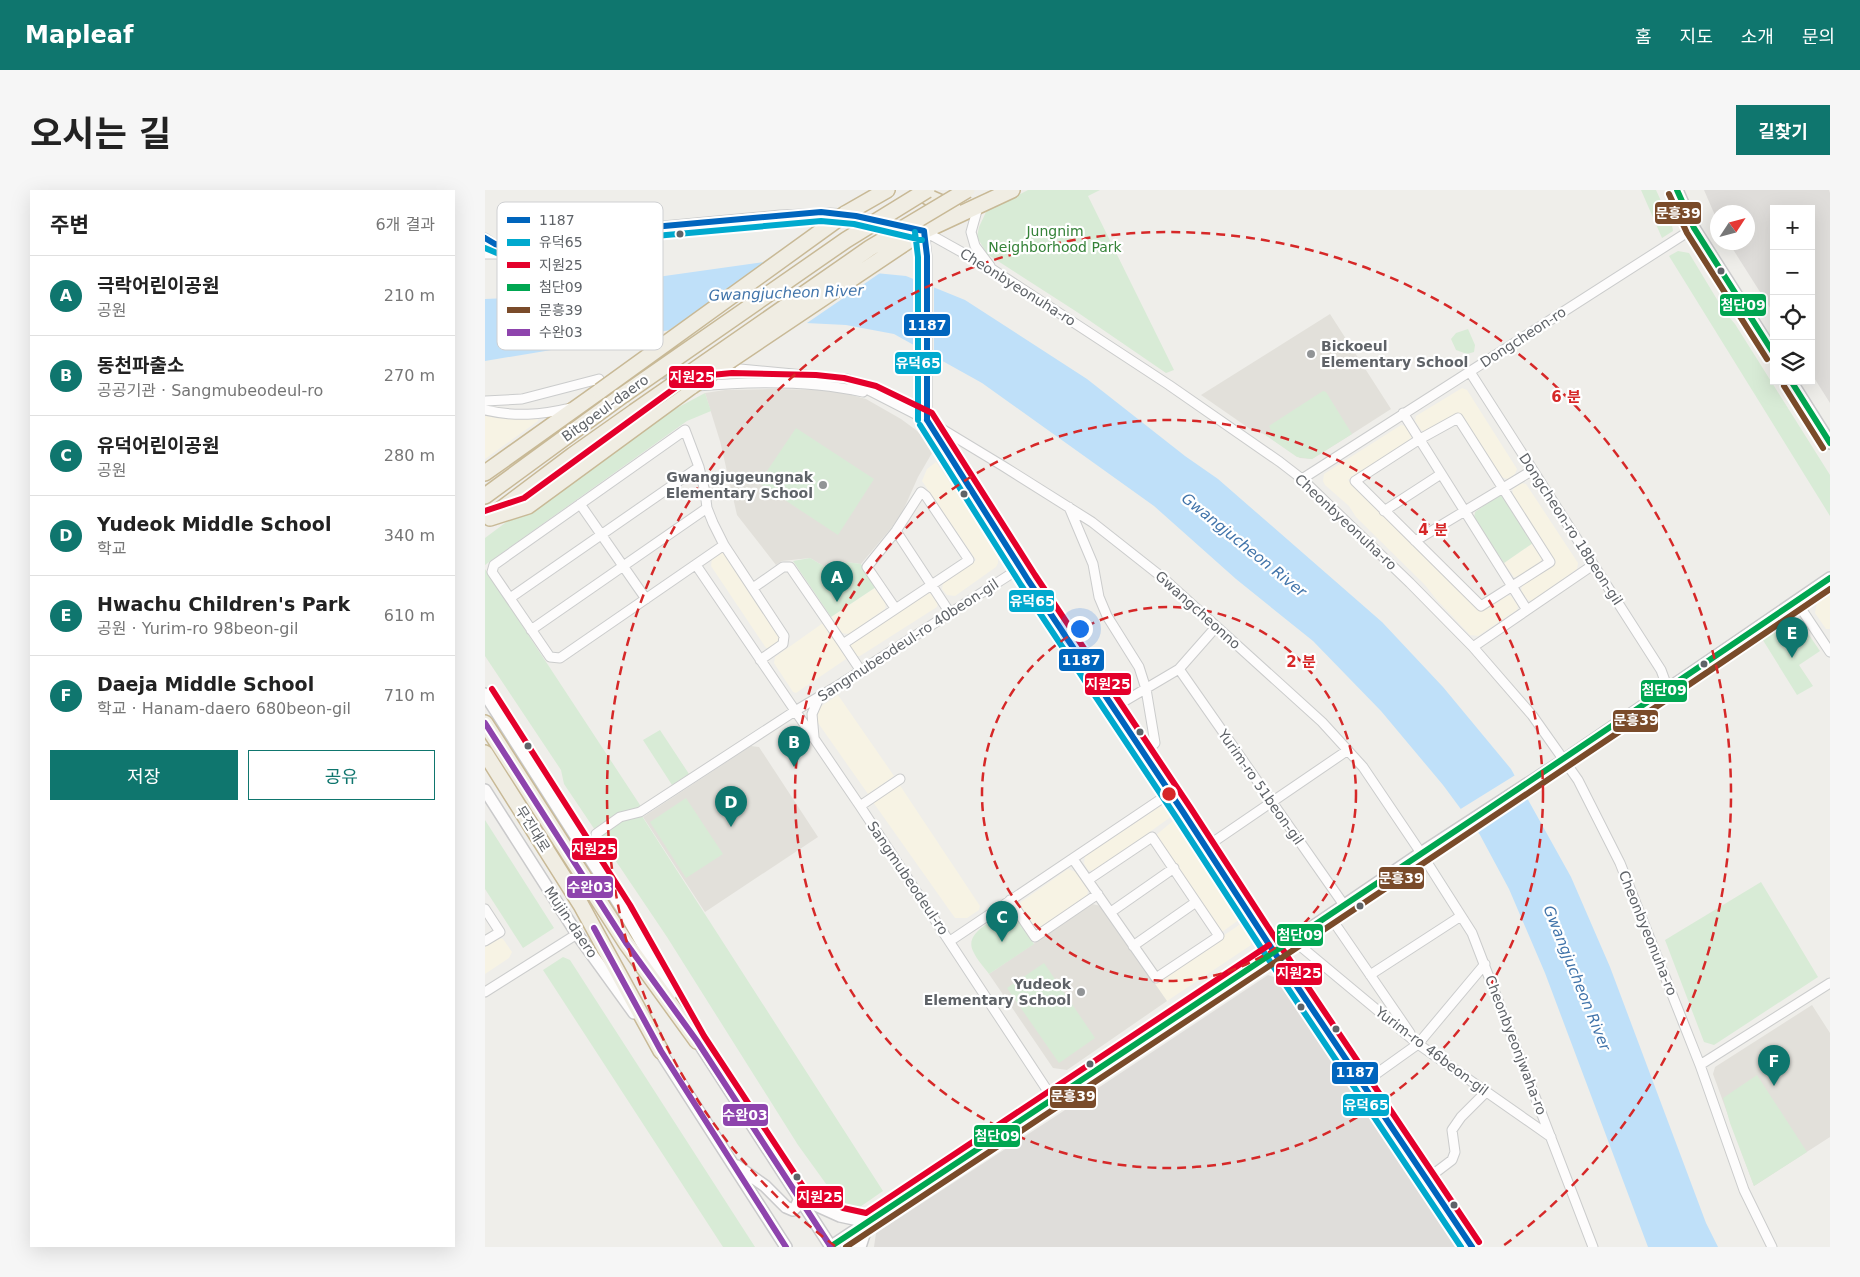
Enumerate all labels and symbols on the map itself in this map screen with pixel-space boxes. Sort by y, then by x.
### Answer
line badge: 문흥39 [1654,201,1702,225]
legend [497,202,663,350]
text: 문흥39 [1655,205,1701,221]
north arrow [1710,205,1755,250]
text: 1187 [539,212,575,228]
park label: Jungnim Neighborhood Park [988,223,1123,255]
unlabelled marker [675,229,685,239]
text: 유덕65 [539,234,583,250]
street label: Cheonbyeonuha-ro [957,245,1079,329]
text: 지원25 [539,257,583,273]
unlabelled marker [1716,266,1726,276]
text: 첨단09 [539,279,583,295]
water label: Gwangjucheon River [708,281,865,305]
line badge: 첨단09 [1719,293,1767,317]
text: 첨단09 [1720,297,1766,313]
text: 문흥39 [539,302,583,318]
street label: Dongcheon-ro [1477,303,1569,371]
line badge: 1187 [903,313,951,337]
text: 1187 [908,317,946,333]
text: 수완03 [539,324,583,340]
place label: Bickoeul Elementary School [1321,338,1468,370]
marker: Bickoeul Elementary School [1305,348,1317,360]
line badge: 유덕65 [894,351,942,375]
text: 유덕65 [895,355,941,371]
line badge: 지원25 [668,365,715,389]
text: 지원25 [669,369,715,385]
street label: Bitgoeul-daero [559,371,651,445]
text: 6 분 [1551,388,1581,406]
street label: Dongcheon-ro 18beon-gil [1516,450,1626,608]
place label: Gwangjugeungnak Elementary School [666,469,814,501]
street label: Cheonbyeonuha-ro [1292,471,1400,573]
marker: Gwangjugeungnak Elementary School [817,479,829,491]
unlabelled marker [959,489,969,499]
water label: Gwangjucheon River [1178,489,1311,601]
text: 4 분 [1418,521,1448,539]
pin: A [821,561,853,602]
street label: Gwangcheonno [1152,568,1244,652]
street label: Sangmubeodeul-ro 40beon-gil [815,576,1001,704]
line badge: 유덕65 [1008,589,1055,613]
text: 유덕65 [1009,593,1055,609]
your location [1067,616,1093,642]
pin: E [1776,617,1808,658]
line badge: 1187 [1058,648,1105,672]
text: 1187 [1062,652,1100,668]
text: 2 분 [1286,653,1316,671]
unlabelled marker [1699,659,1709,669]
line badge: 지원25 [1084,672,1132,696]
text: 지원25 [1085,676,1131,692]
line badge: 첨단09 [1640,679,1688,703]
text: 첨단09 [1641,682,1687,698]
line badge: 문흥39 [1612,709,1659,733]
text: 문흥39 [1613,712,1659,728]
street label: Yurim-ro 51beon-gil [1215,725,1307,848]
pin: B [778,726,810,767]
unlabelled marker [1135,727,1145,737]
unlabelled marker [523,741,533,751]
centre of rings [1160,785,1178,803]
pin: D [715,786,747,827]
street label: 무진대로 [513,803,553,855]
street label: Sangmubeodeul-ro [864,818,952,938]
line badge: 지원25 [571,837,618,861]
text: 지원25 [571,841,617,857]
line badge: 문흥39 [1378,866,1425,890]
street label: Cheonbyeonuha-ro [1616,868,1680,998]
text: 문흥39 [1378,870,1424,886]
line badge: 수완03 [566,875,614,899]
text: 수완03 [567,879,613,895]
street label: Mujin-daero [541,883,601,961]
pin: C [986,901,1018,942]
unlabelled marker [1355,901,1365,911]
water label: Gwangjucheon River [1540,903,1615,1054]
line badge: 첨단09 [1276,923,1324,947]
text: 첨단09 [1277,927,1323,943]
line badge: 지원25 [1275,962,1323,986]
text: 지원25 [1276,965,1322,981]
street label: Cheonbyeonjwaha-ro [1482,973,1550,1117]
place label: Yudeok Elementary School [924,976,1072,1008]
marker: Yudeok Elementary School [1075,986,1087,998]
unlabelled marker [1296,1002,1306,1012]
street label: Yurim-ro 46beon-gil [1372,1003,1492,1099]
unlabelled marker [1331,1024,1341,1034]
pin: F [1758,1045,1790,1086]
unlabelled marker [1085,1059,1095,1069]
line badge: 1187 [1331,1061,1379,1085]
text: 1187 [1336,1064,1374,1080]
line badge: 문흥39 [1049,1085,1097,1109]
text: 문흥39 [1050,1088,1096,1104]
line badge: 유덕65 [1342,1093,1390,1117]
text: 유덕65 [1343,1097,1389,1113]
line badge: 수완03 [722,1103,769,1127]
text: 수완03 [722,1107,768,1123]
line badge: 첨단09 [973,1124,1021,1148]
text: 첨단09 [974,1128,1020,1144]
unlabelled marker [792,1172,802,1182]
line badge: 지원25 [796,1185,844,1209]
text: 지원25 [797,1189,843,1205]
unlabelled marker [1449,1200,1459,1210]

